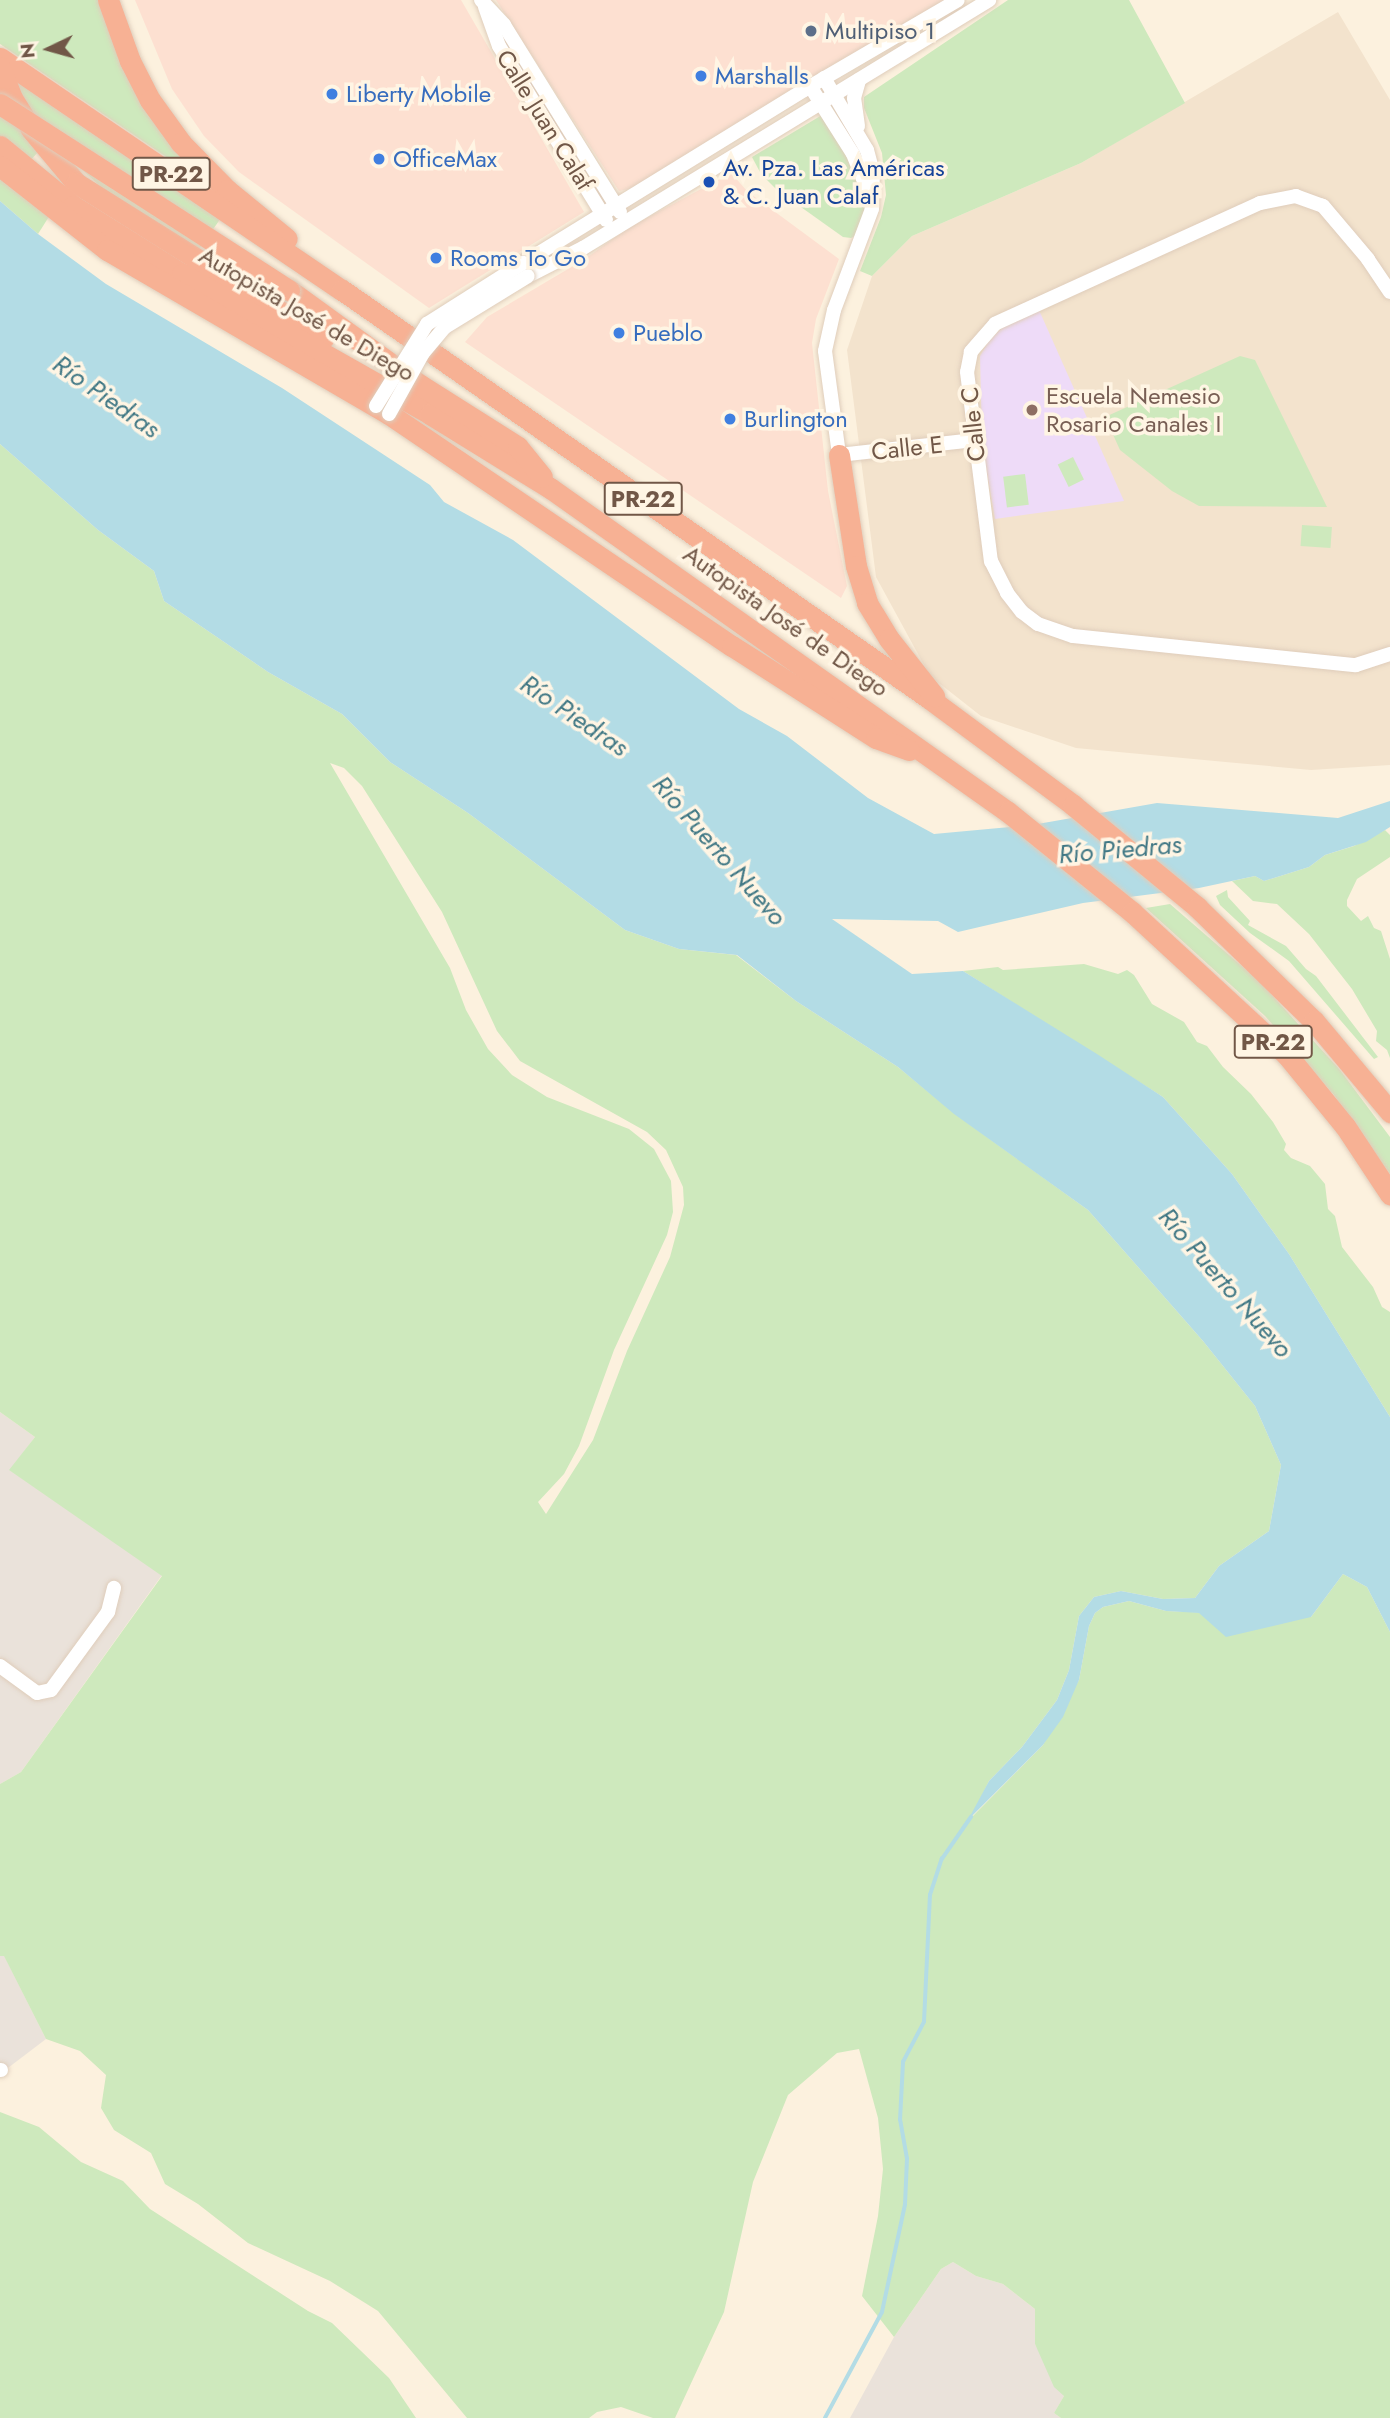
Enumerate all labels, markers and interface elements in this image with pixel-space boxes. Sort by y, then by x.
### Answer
north arrow [14,14,84,84]
place label: Multipiso 1 [825,17,935,45]
marker: Multipiso 1 [803,23,819,39]
text: N [13,42,42,60]
street label: Calle Juan Calaf [490,44,600,196]
place label: Marshalls [715,62,809,90]
marker: Marshalls [693,68,709,84]
place label: Liberty Mobile [346,80,491,108]
marker: Liberty Mobile [324,86,340,102]
place label: OfficeMax [393,145,497,173]
marker: OfficeMax [371,151,387,167]
road number: PR-22 [131,154,211,194]
place label: Av. Pza. Las Américas & C. Juan Calaf [723,154,945,210]
marker: Av. Pza. Las Américas & C. Juan Calaf [701,174,717,190]
street label: Autopista José de Diego [194,241,420,387]
place label: Rooms To Go [450,244,586,272]
marker: Rooms To Go [428,250,444,266]
place label: Pueblo [633,319,703,347]
marker: Pueblo [611,325,627,341]
water label: Río Piedras [47,349,165,445]
place label: Escuela Nemesio Rosario Canales I [1046,382,1221,438]
street label: Calle C [955,385,991,463]
marker: Escuela Nemesio Rosario Canales I [1024,402,1040,418]
place label: Burlington [744,405,848,433]
marker: Burlington [722,411,738,427]
street label: Calle E [870,430,944,466]
road number: PR-22 [603,480,683,519]
street label: Autopista José de Diego [678,539,894,703]
water label: Río Piedras [514,669,634,763]
water label: Río Puerto Nuevo [646,770,792,932]
water label: Río Piedras [1057,829,1183,871]
road number: PR-22 [1233,1023,1313,1062]
water label: Río Puerto Nuevo [1152,1202,1298,1364]

